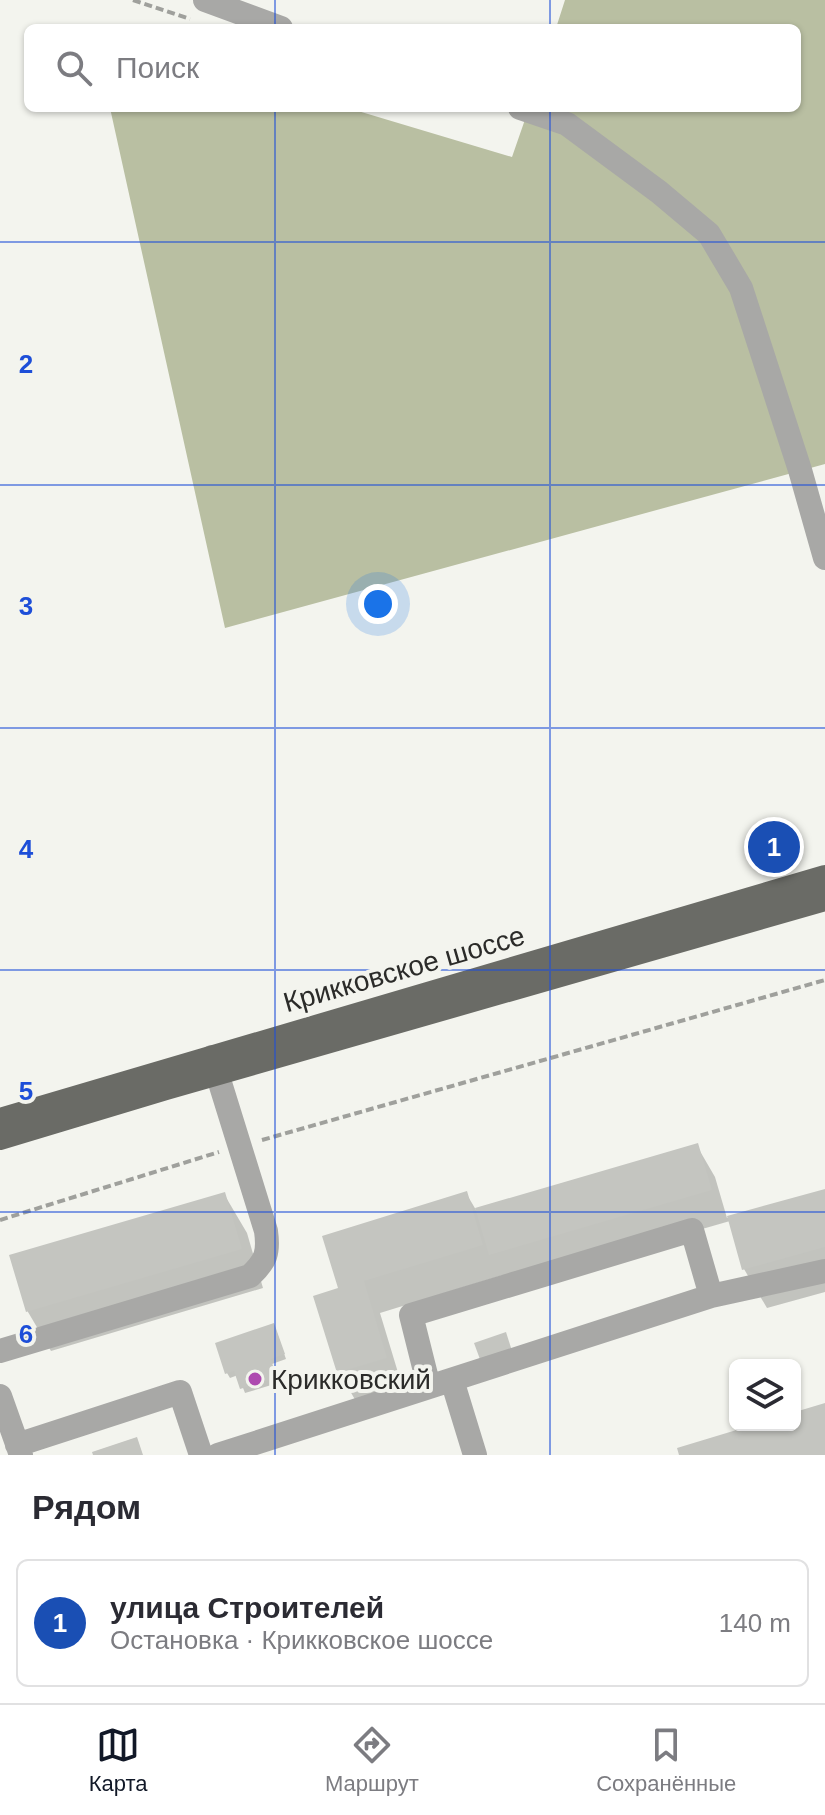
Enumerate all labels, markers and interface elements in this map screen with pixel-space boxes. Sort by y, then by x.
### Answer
search box [24,24,801,112]
icon: search [52,46,96,90]
text: Поиск [116,51,199,84]
text: 2 [19,349,33,379]
your location [358,584,398,624]
text: 3 [19,591,33,621]
pin: 1 [748,817,800,877]
text: 4 [19,834,34,864]
street label: Крикковское шоссе [280,920,528,1018]
text: 5 [19,1076,33,1106]
text: 6 [19,1319,33,1349]
map controls [729,1359,801,1431]
button: layers [729,1359,801,1431]
place label: Крикковский [271,1364,431,1395]
marker: Крикковский [246,1370,264,1388]
text: Рядом [32,1488,141,1526]
text: улица Строителей [110,1591,384,1624]
text: 1 [53,1608,67,1638]
text: 140 m [719,1608,791,1638]
text: Остановка · Крикковское шоссе [110,1625,493,1655]
tab: Карта [89,1723,148,1797]
tab: Маршрут [325,1723,419,1797]
tab: Сохранённые [596,1723,736,1797]

